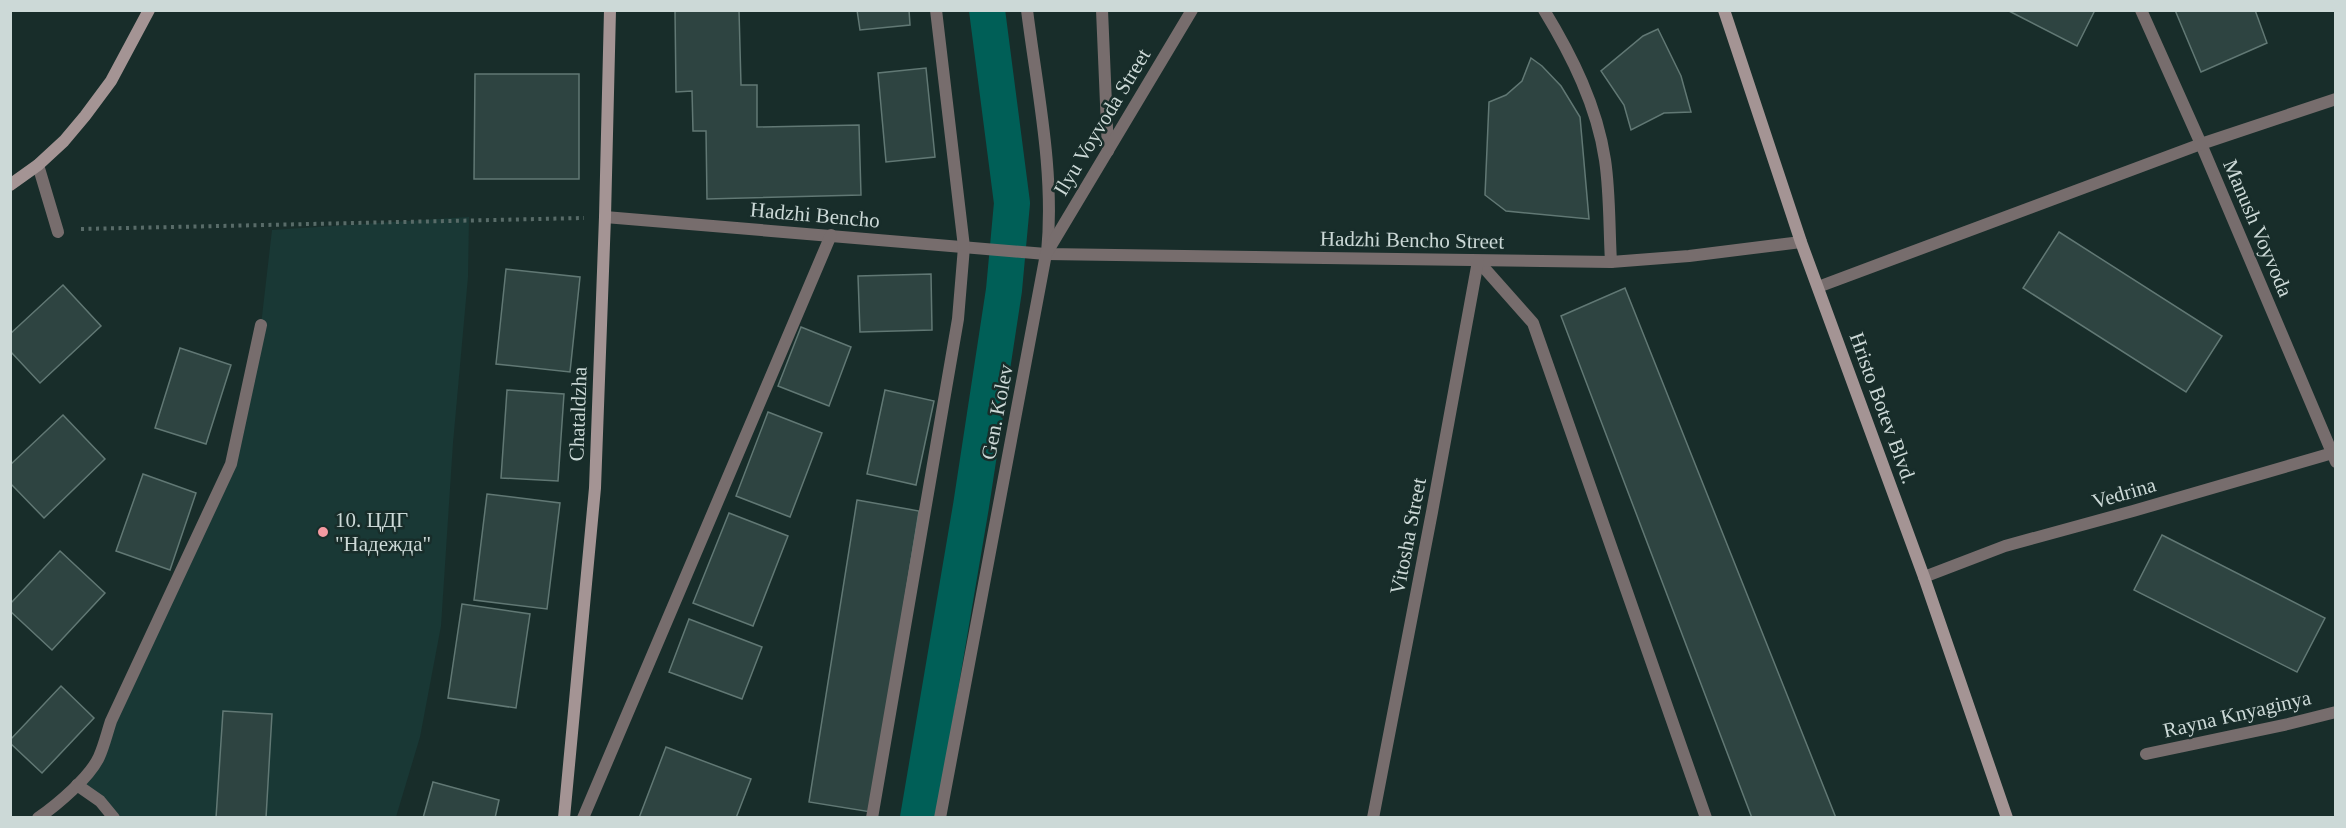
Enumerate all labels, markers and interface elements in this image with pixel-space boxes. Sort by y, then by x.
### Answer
street label: Ilyu Voyvoda Street [1049,44,1155,200]
street label: Manush Voyvoda [2218,156,2298,301]
street label: Hadzhi Bencho [749,197,881,233]
street label: Hadzhi Bencho Street [1320,226,1504,254]
street label: Hristo Botev Blvd. [1844,329,1922,487]
street label: Gen. Kolev [976,362,1018,462]
street label: Chataldzha [564,366,592,462]
street label: Vedrina [2089,472,2159,514]
street label: Vitosha Street [1385,475,1431,596]
place label: 10. ЦДГ "Надежда" [335,508,431,556]
marker: 10. ЦДГ "Надежда" [316,525,330,539]
street label: Rayna Knyaginya [2161,685,2314,743]

